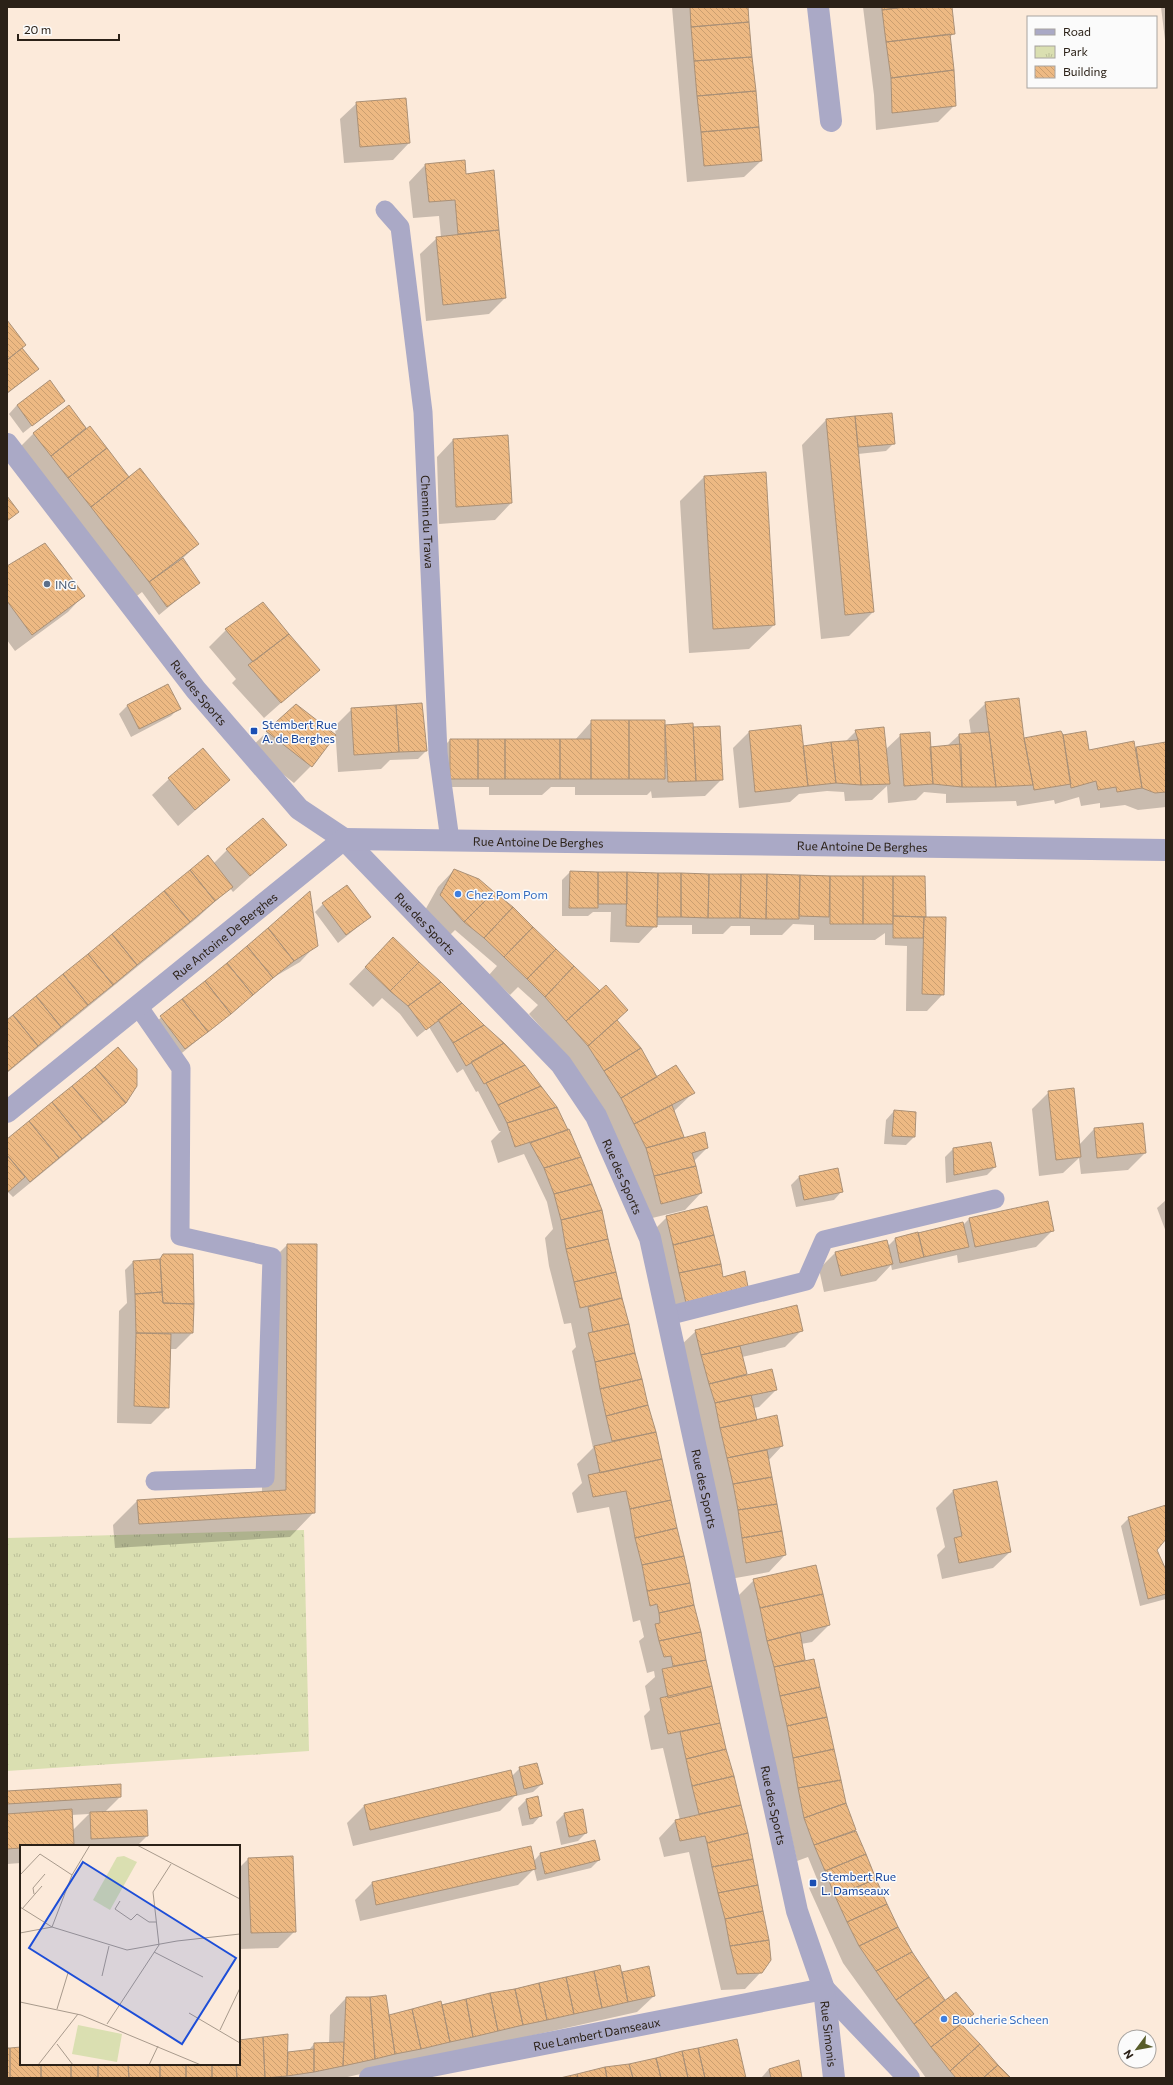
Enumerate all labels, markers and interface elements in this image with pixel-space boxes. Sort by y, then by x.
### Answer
scale bar [18,16,119,42]
legend [1027,16,1157,88]
text: 20 m [24,22,51,36]
text: Road [1063,24,1091,38]
text: Park [1063,44,1089,58]
text: Building [1063,64,1107,78]
street label: Chemin du Trawa [419,475,437,569]
place label: ING [55,577,76,591]
marker: ING [42,579,52,589]
street label: Rue des Sports [168,657,230,728]
place label: Stembert Rue A. de Berghes [262,717,337,745]
marker: Stembert Rue A. de Berghes [249,726,259,736]
street label: Rue Antoine De Berghes [473,834,604,849]
street label: Rue Antoine De Berghes [797,838,928,854]
place label: Chez Pom Pom [466,887,548,901]
street label: Rue Antoine De Berghes [169,889,280,982]
street label: Rue des Sports [392,889,459,957]
marker: Chez Pom Pom [453,889,463,899]
street label: Rue des Sports [600,1137,646,1216]
street label: Rue des Sports [689,1448,720,1530]
street label: Rue des Sports [758,1764,789,1846]
inset map [20,1845,240,2065]
place label: Stembert Rue L. Damseaux [821,1869,896,1897]
marker: Stembert Rue L. Damseaux [808,1878,818,1888]
street label: Rue Simonis [818,2000,840,2068]
place label: Boucherie Scheen [952,2012,1049,2026]
street label: Rue Lambert Damseaux [532,2014,662,2053]
marker: Boucherie Scheen [939,2014,949,2024]
north arrow [1117,2029,1157,2069]
text: N [1120,2048,1136,2062]

